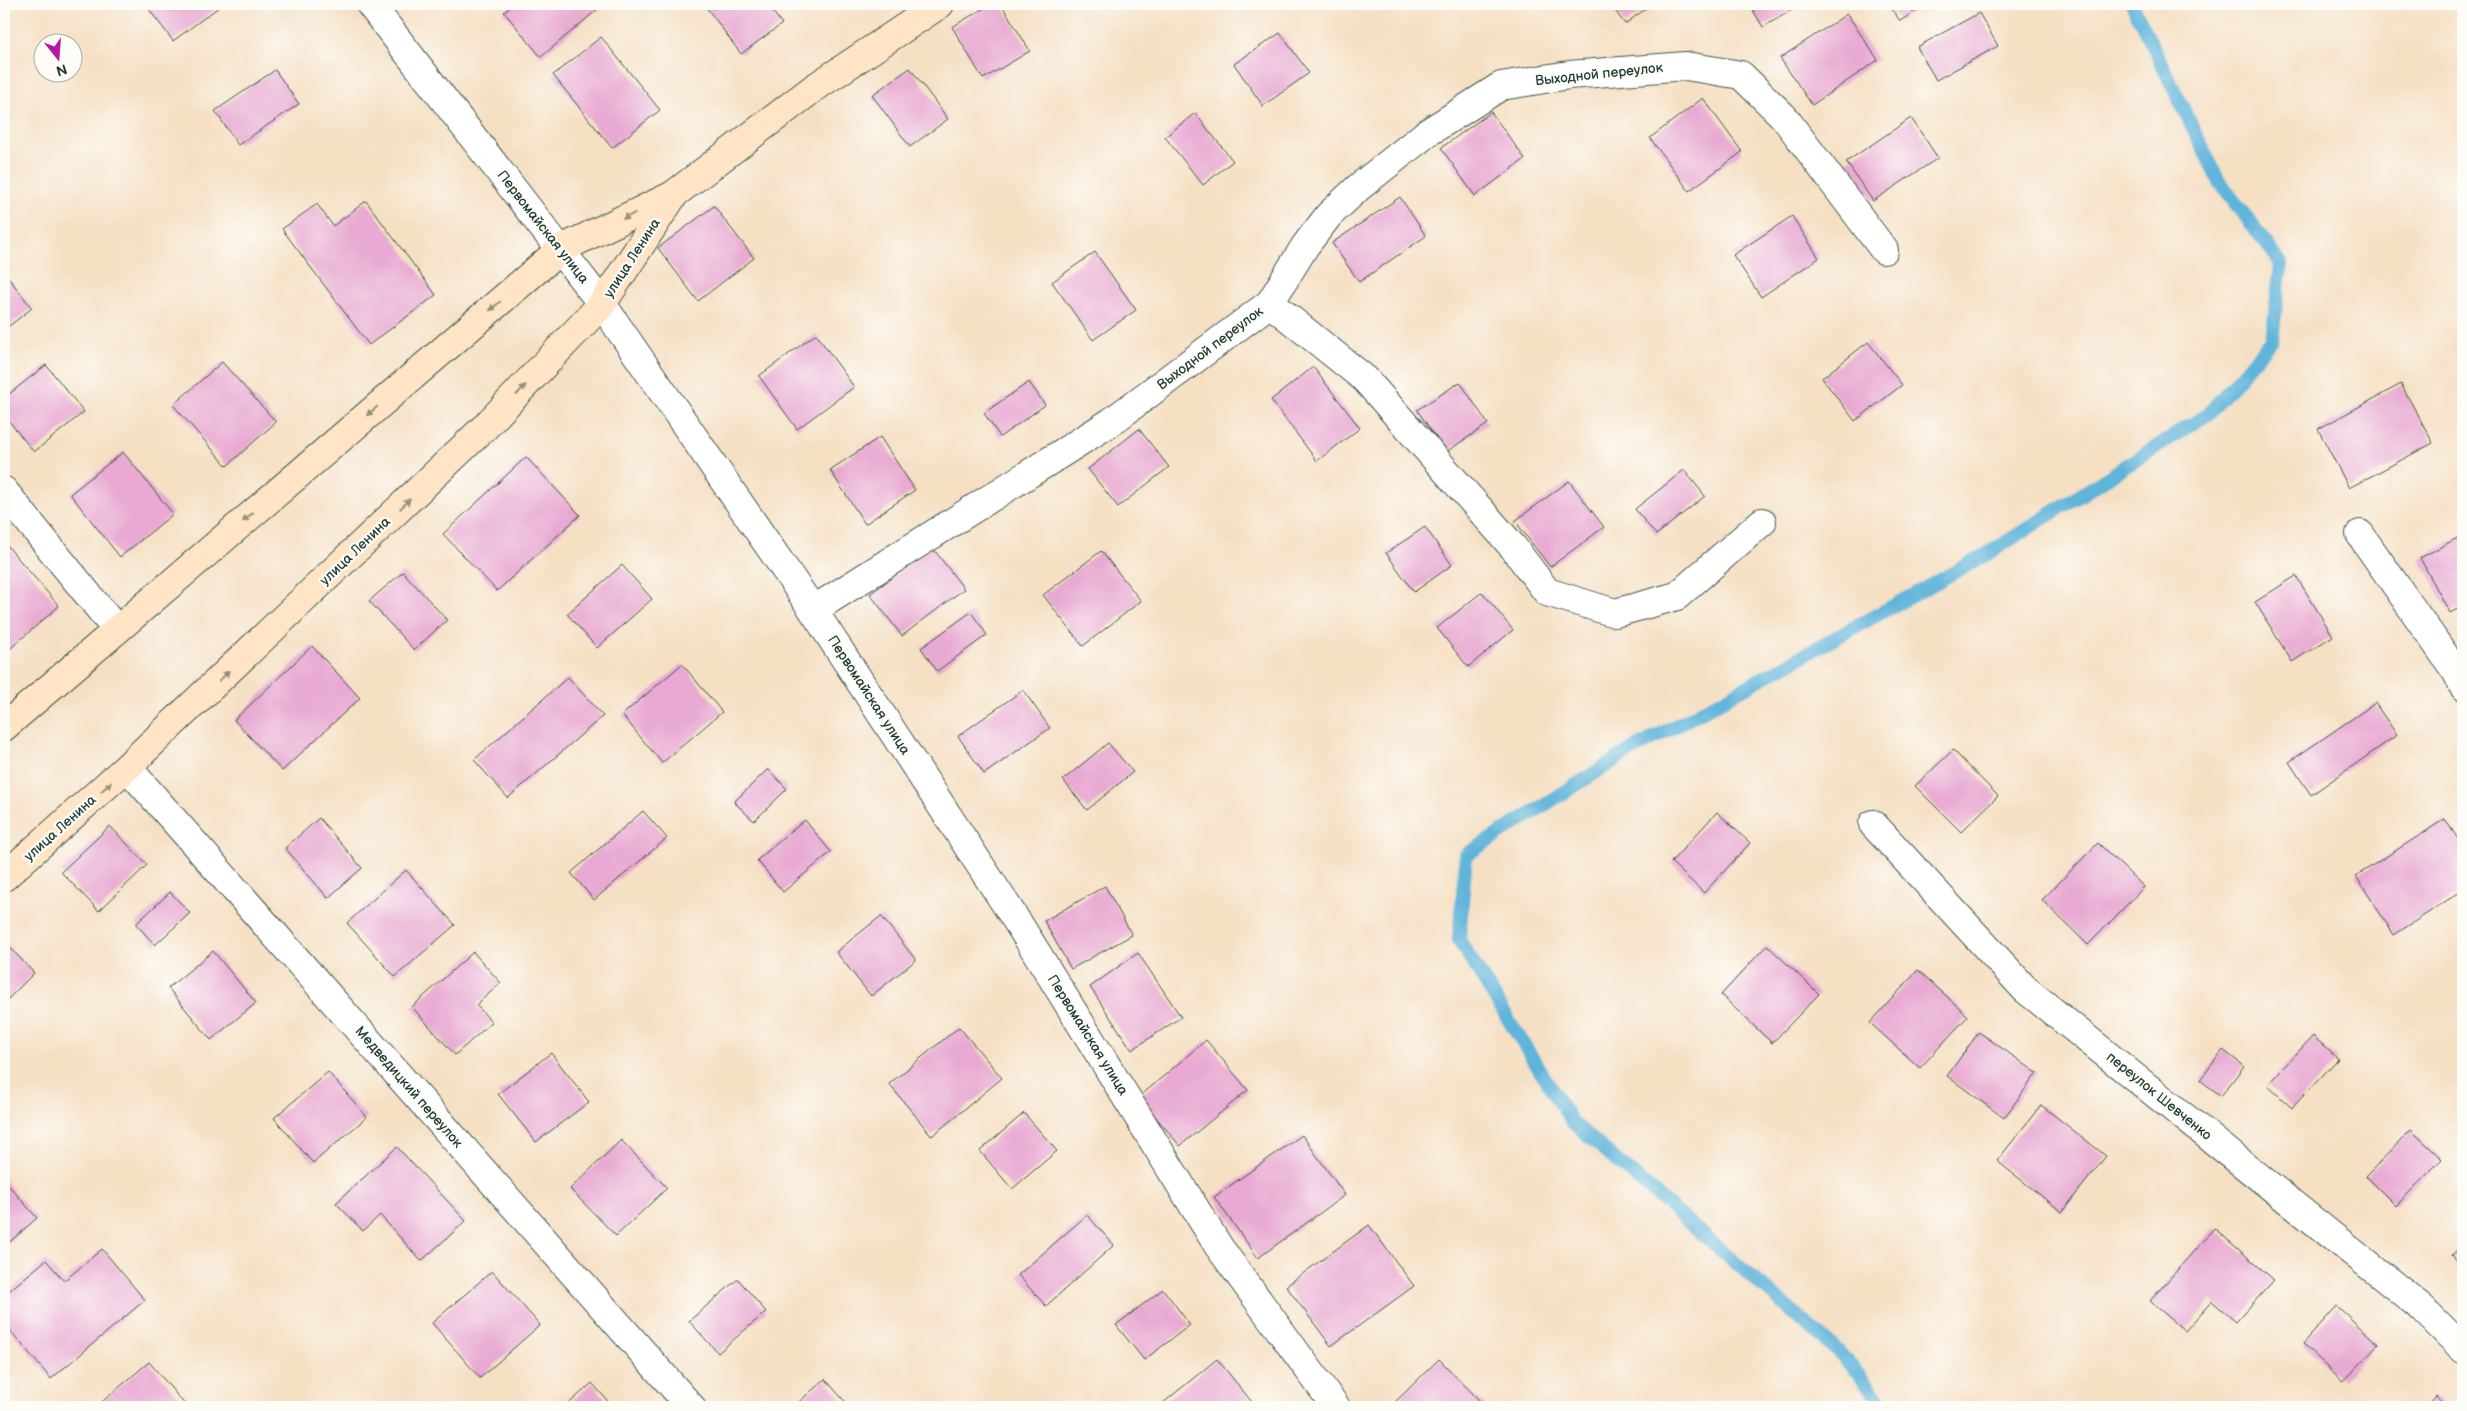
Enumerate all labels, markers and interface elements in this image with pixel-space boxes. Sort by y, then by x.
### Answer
north arrow [32,32,82,82]
street label: Выходной переулок [1534,59,1664,89]
text: N [54,60,69,80]
street label: Первомайская улица [494,167,593,288]
one-way arrow [622,212,637,220]
street label: улица Ленина [600,215,664,301]
one-way arrow [489,300,502,311]
street label: Выходной переулок [1154,302,1267,393]
one-way arrow [515,384,527,396]
one-way arrow [366,405,378,417]
one-way arrow [399,498,411,510]
one-way arrow [242,511,255,522]
street label: улица Ленина [316,513,394,589]
street label: Первомайская улица [824,632,914,759]
one-way arrow [218,670,230,682]
one-way arrow [99,781,111,793]
street label: улица Ленина [20,791,100,865]
street label: Первомайская улица [1044,972,1132,1099]
street label: Медведицкий переулок [352,1023,467,1152]
street label: переулок Шевченко [2103,1048,2215,1144]

